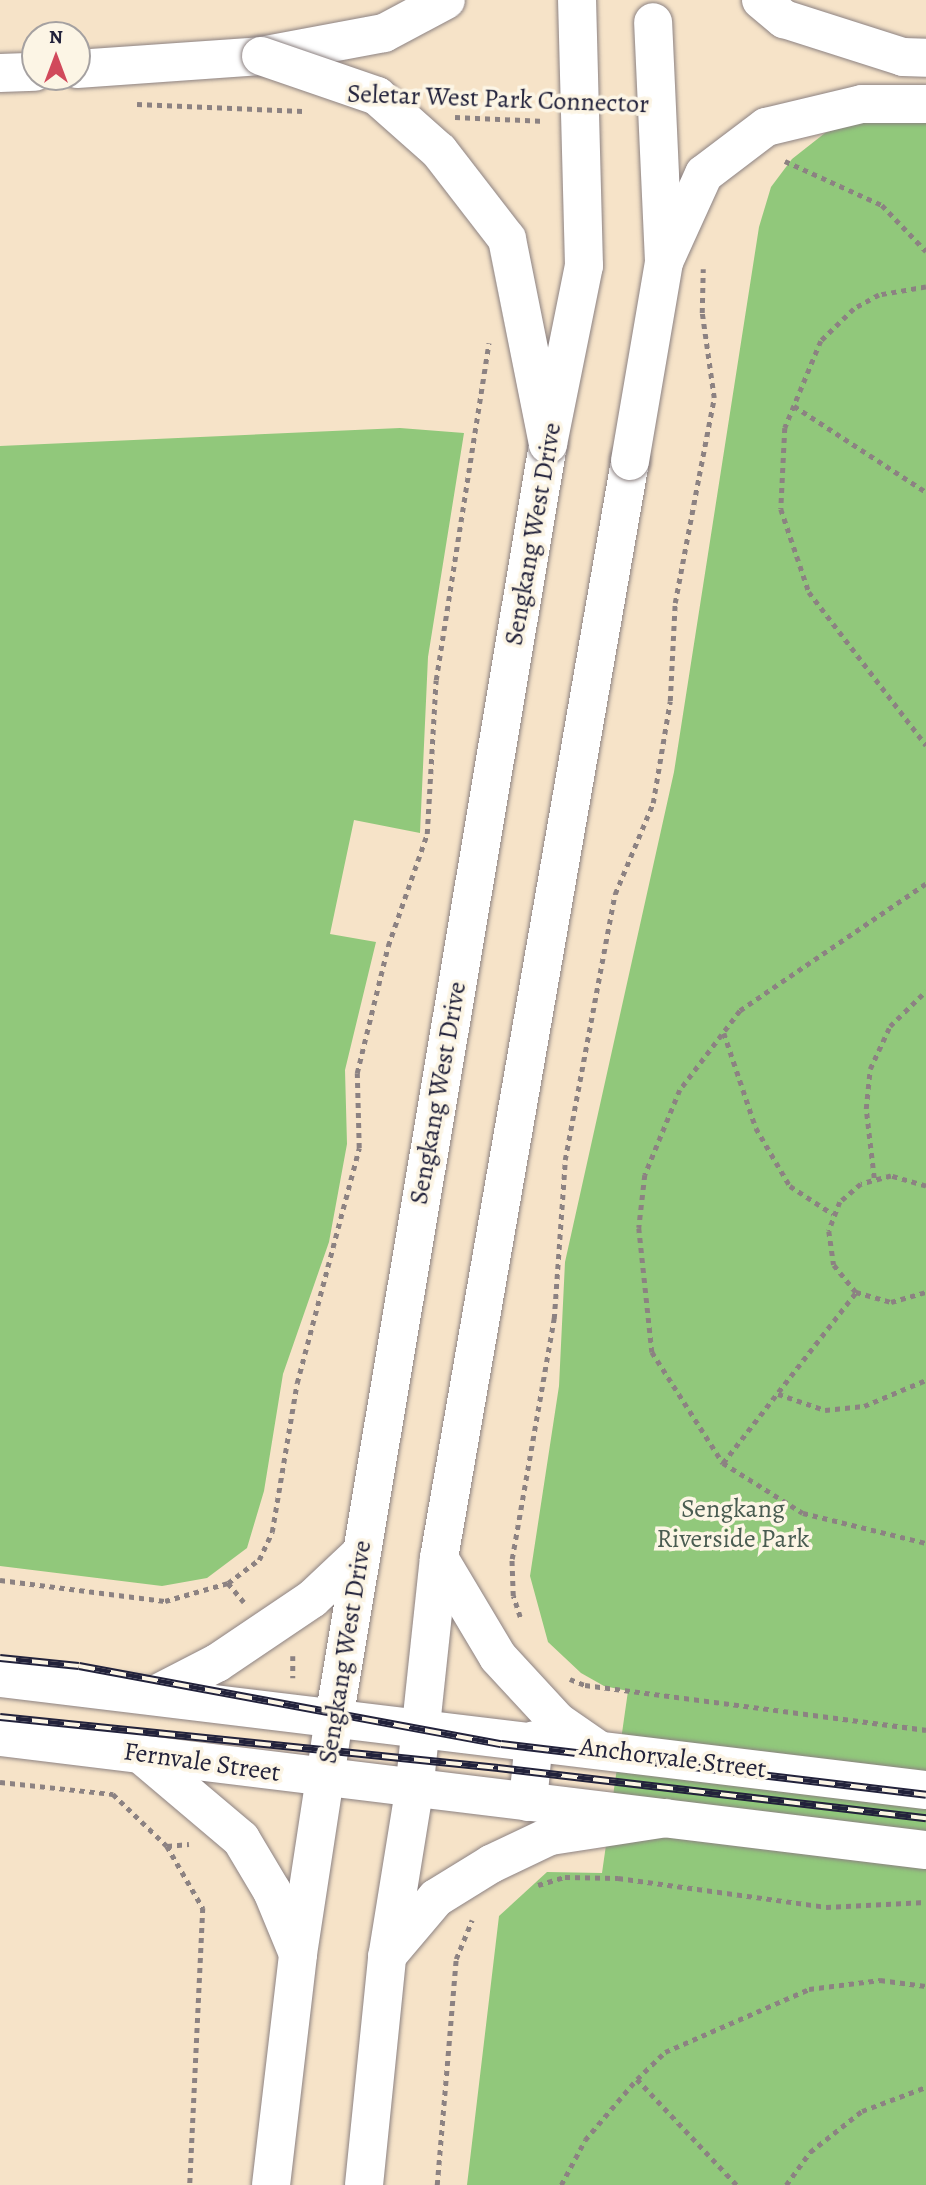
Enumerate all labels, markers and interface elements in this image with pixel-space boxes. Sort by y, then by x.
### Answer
north arrow [21,21,91,91]
text: N [49,24,63,50]
street label: Seletar West Park Connector [346,78,650,120]
street label: Sengkang West Drive [498,420,568,648]
street label: Sengkang West Drive [403,979,473,1207]
park label: Sengkang Riverside Park [656,1493,810,1554]
street label: Sengkang West Drive [312,1538,378,1766]
street label: Anchorvale Street [578,1731,768,1785]
street label: Fernvale Street [122,1736,282,1788]

